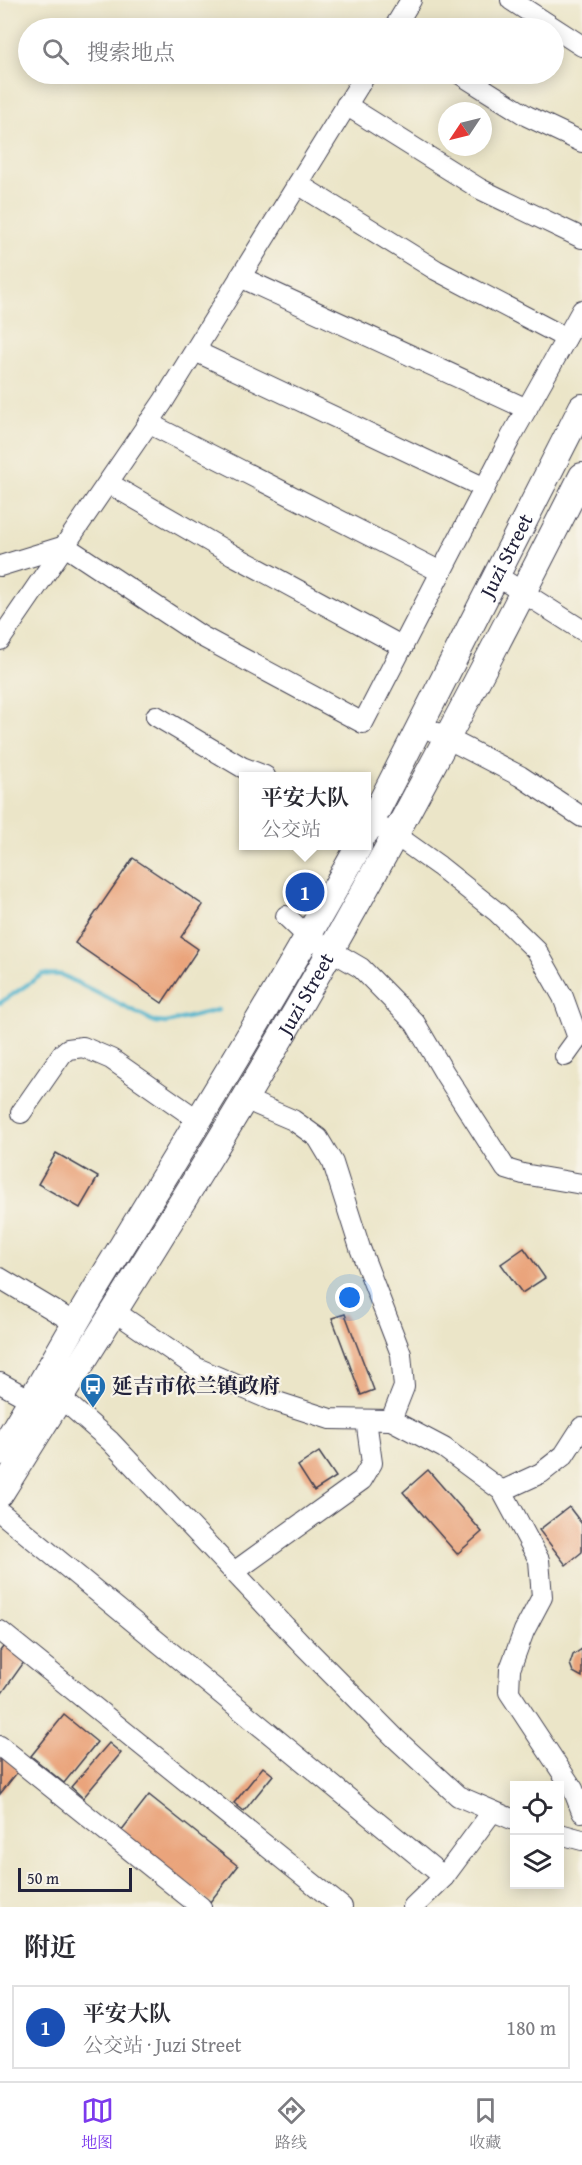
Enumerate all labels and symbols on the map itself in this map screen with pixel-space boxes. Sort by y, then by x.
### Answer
north arrow [438,102,492,156]
street label: Juzi Street [470,507,541,606]
pin: 1 [286,870,324,914]
street label: Juzi Street [268,946,342,1044]
your location [335,1283,364,1312]
place label: 延吉市依兰镇政府 [112,1370,280,1401]
bus stop icon: 延吉市依兰镇政府 [78,1371,108,1409]
scale bar [18,1865,132,1892]

